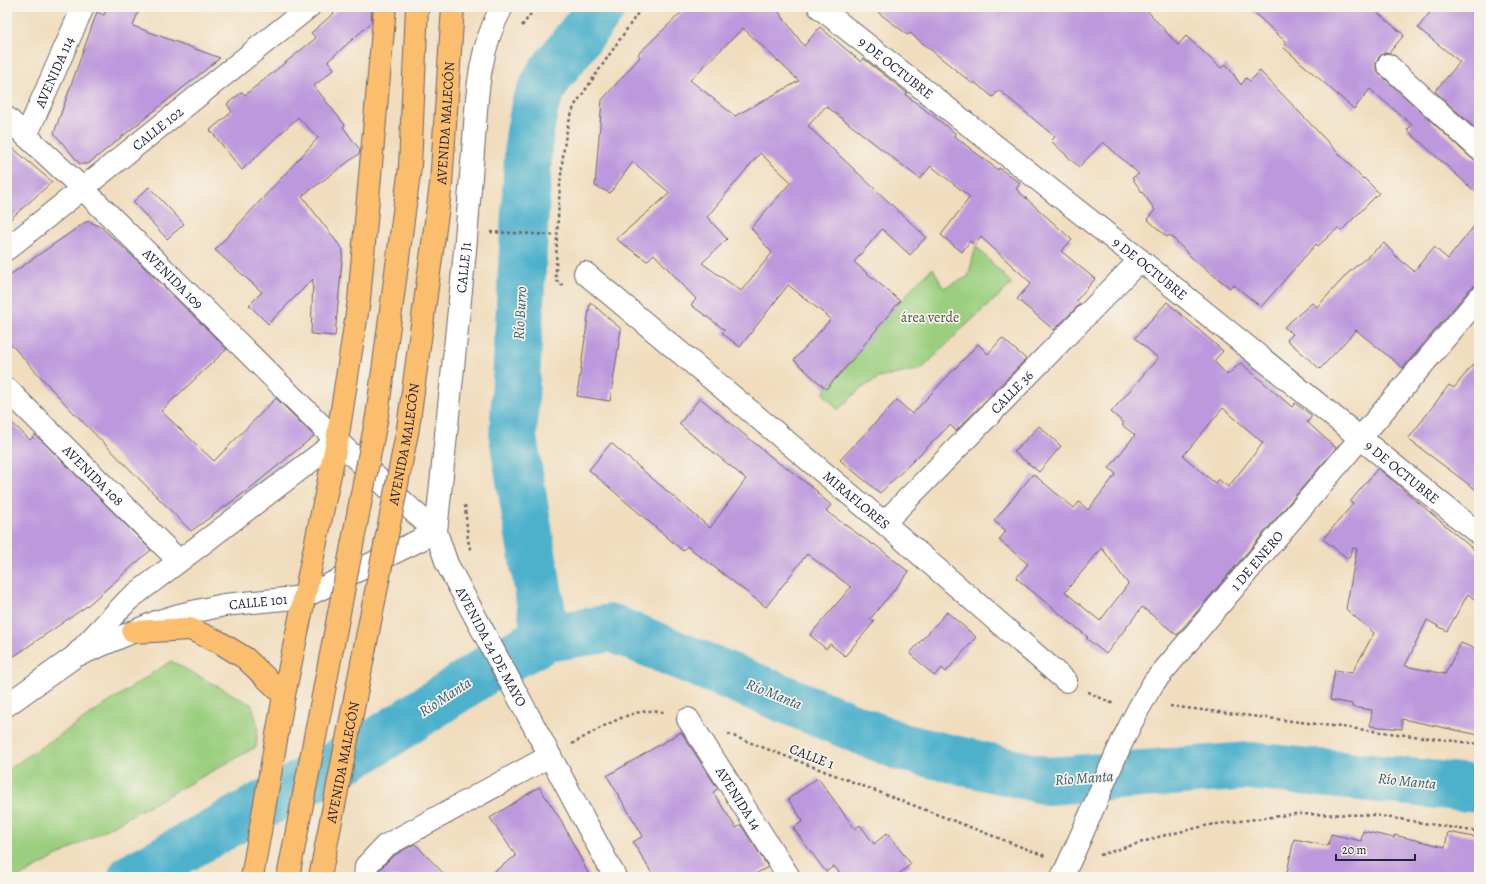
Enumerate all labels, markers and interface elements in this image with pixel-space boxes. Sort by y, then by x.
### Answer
street label: 9 DE OCTUBRE [854,32,937,104]
street label: AVENIDA 114 [30,33,79,112]
street label: AVENIDA MALECÓN [432,61,459,186]
street label: CALLE 102 [128,102,188,155]
street label: 9 DE OCTUBRE [1109,233,1191,305]
street label: CALLE J1 [452,241,476,294]
street label: AVENIDA 109 [137,244,207,313]
water label: Río Burro [509,286,531,340]
park label: área verde [901,308,959,327]
street label: CALLE 36 [986,366,1038,418]
street label: AVENIDA MALECÓN [384,382,424,508]
street label: 9 DE OCTUBRE [1361,436,1443,508]
street label: AVENIDA 108 [57,440,128,511]
street label: MIRAFLORES [819,467,894,534]
street label: 1 DE ENERO [1226,526,1288,595]
street label: AVENIDA 24 DE MAYO [451,583,531,710]
street label: CALLE 101 [228,590,289,614]
water label: Río Manta [415,673,475,721]
water label: Río Manta [743,674,805,714]
street label: AVENIDA MALECÓN [322,700,364,826]
street label: CALLE 1 [787,739,837,774]
street label: AVENIDA 14 [710,762,765,834]
water label: Río Manta [1054,766,1114,790]
water label: Río Manta [1377,768,1437,794]
scale bar [1336,836,1415,862]
text: 20 m [1342,842,1366,858]

